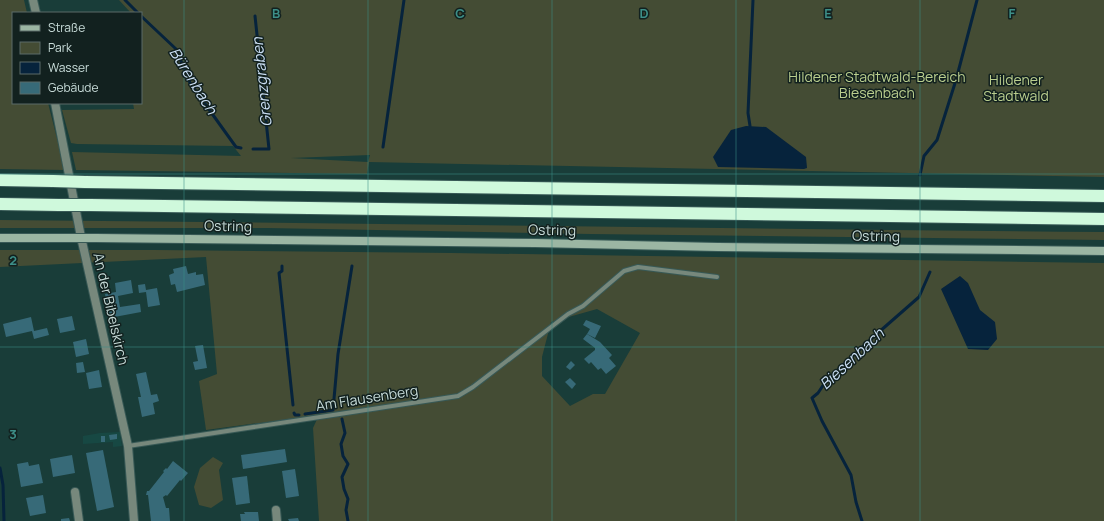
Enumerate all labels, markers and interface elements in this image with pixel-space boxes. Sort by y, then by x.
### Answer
text: B [272,4,280,22]
text: C [455,4,465,22]
text: D [639,4,649,22]
text: E [824,4,832,22]
text: F [1009,4,1016,22]
legend [12,12,142,104]
text: Straße [48,19,85,36]
water label: Grenzgraben [246,35,277,128]
text: Park [48,39,73,56]
water label: Bürenbach [165,43,223,119]
text: Wasser [48,59,90,76]
park label: Hildener Stadtwald-Bereich Biesenbach [788,67,966,102]
park label: Hildener Stadtwald [983,70,1049,105]
text: Gebäude [48,79,99,96]
street label: Ostring [204,216,252,235]
street label: Ostring [528,220,576,239]
street label: Ostring [852,226,900,245]
text: 2 [9,251,17,269]
street label: An der Bibelskirch [89,251,134,367]
water label: Biesenbach [815,323,889,394]
street label: Am Flausenberg [315,380,419,415]
text: 3 [9,425,17,443]

